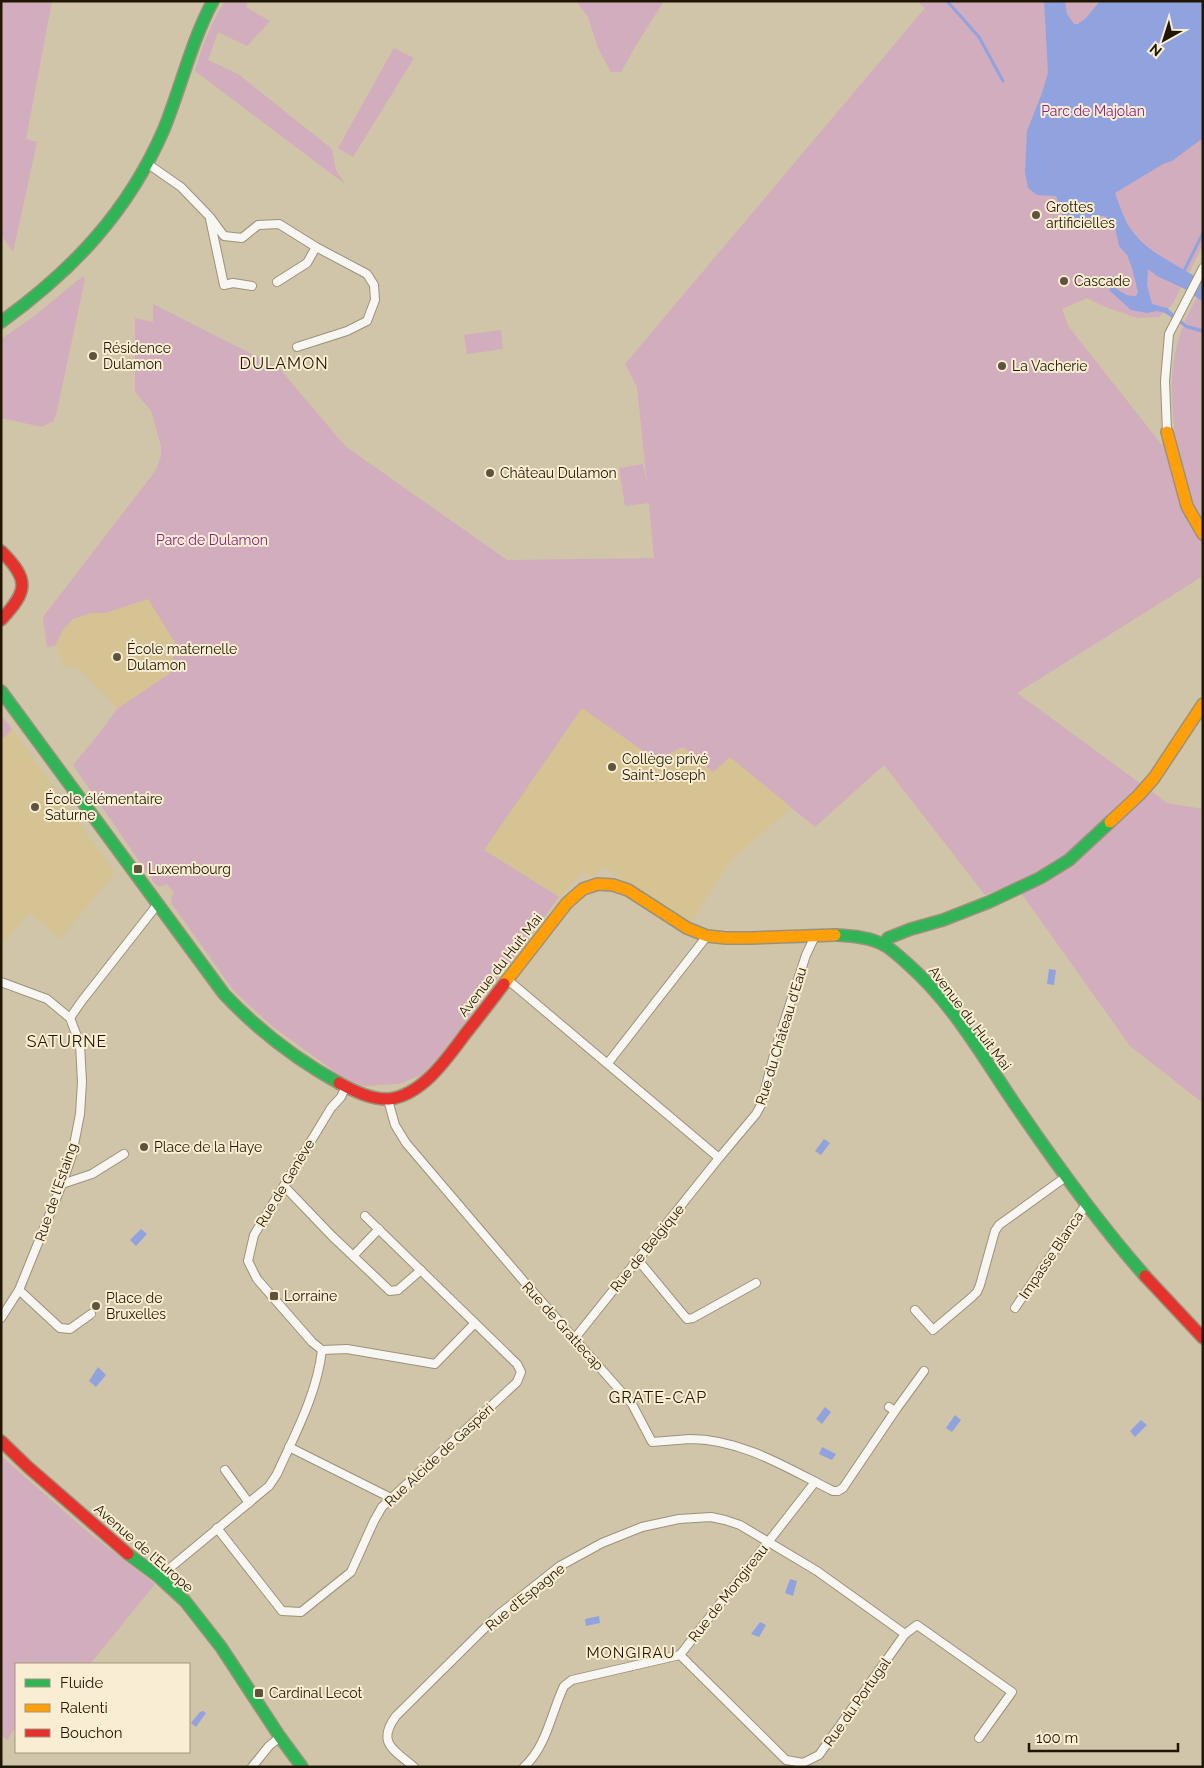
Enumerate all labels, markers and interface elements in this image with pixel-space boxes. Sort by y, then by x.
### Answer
north arrow [1139,15,1189,65]
text: N [1147,41,1165,60]
park label: Parc de Majolan [1041,103,1145,119]
place label: Grottes artificielles [1046,199,1115,231]
marker: Grottes artificielles [1030,209,1042,221]
place label: Cascade [1074,273,1130,289]
marker: Cascade [1058,275,1070,287]
place label: Résidence Dulamon [103,340,171,372]
marker: Résidence Dulamon [87,350,99,362]
district label: DULAMON [239,354,329,373]
place label: La Vacherie [1012,358,1088,374]
marker: La Vacherie [996,360,1008,372]
place label: Château Dulamon [500,465,617,481]
marker: Château Dulamon [484,467,496,479]
park label: Parc de Dulamon [156,532,268,548]
place label: École maternelle Dulamon [127,640,237,673]
marker: École maternelle Dulamon [111,651,123,663]
place label: Collège privé Saint-Joseph [622,751,708,783]
marker: Collège privé Saint-Joseph [606,761,618,773]
place label: École élémentaire Saturne [45,790,163,823]
marker: École élémentaire Saturne [29,801,41,813]
place label: Luxembourg [148,861,231,877]
marker: Luxembourg [132,863,144,875]
street label: Avenue du Huit Mai [455,910,545,1020]
street label: Avenue du Huit Mai [926,963,1014,1073]
street label: Rue du Château d'Eau [752,965,810,1107]
district label: SATURNE [27,1032,107,1051]
street label: Rue de Genève [253,1136,317,1230]
place label: Place de la Haye [154,1139,262,1155]
street label: Rue de l'Estaing [32,1140,80,1244]
marker: Place de la Haye [138,1141,150,1153]
street label: Rue de Belgique [607,1201,687,1295]
street label: Impasse Blanca [1016,1208,1086,1302]
street label: Rue de Grattecap [519,1278,607,1374]
place label: Lorraine [284,1288,337,1304]
place label: Place de Bruxelles [106,1290,166,1322]
marker: Lorraine [268,1290,280,1302]
marker: Place de Bruxelles [90,1300,102,1312]
district label: GRATE-CAP [609,1388,707,1407]
street label: Rue Alcide de Gaspéri [381,1400,497,1510]
street label: Avenue de l'Europe [91,1501,197,1595]
street label: Rue de Mongireau [685,1541,771,1645]
street label: Rue d'Espagne [482,1560,568,1634]
district label: MONGIRAU [586,1644,676,1662]
street label: Rue du Portugal [820,1654,894,1749]
legend [15,1663,190,1753]
text: Fluide [60,1674,103,1692]
place label: Cardinal Lecot [269,1685,363,1701]
marker: Cardinal Lecot [253,1687,265,1699]
text: Ralenti [60,1699,108,1717]
scale bar [1029,1720,1178,1752]
text: Bouchon [60,1724,122,1742]
text: 100 m [1036,1729,1078,1747]

